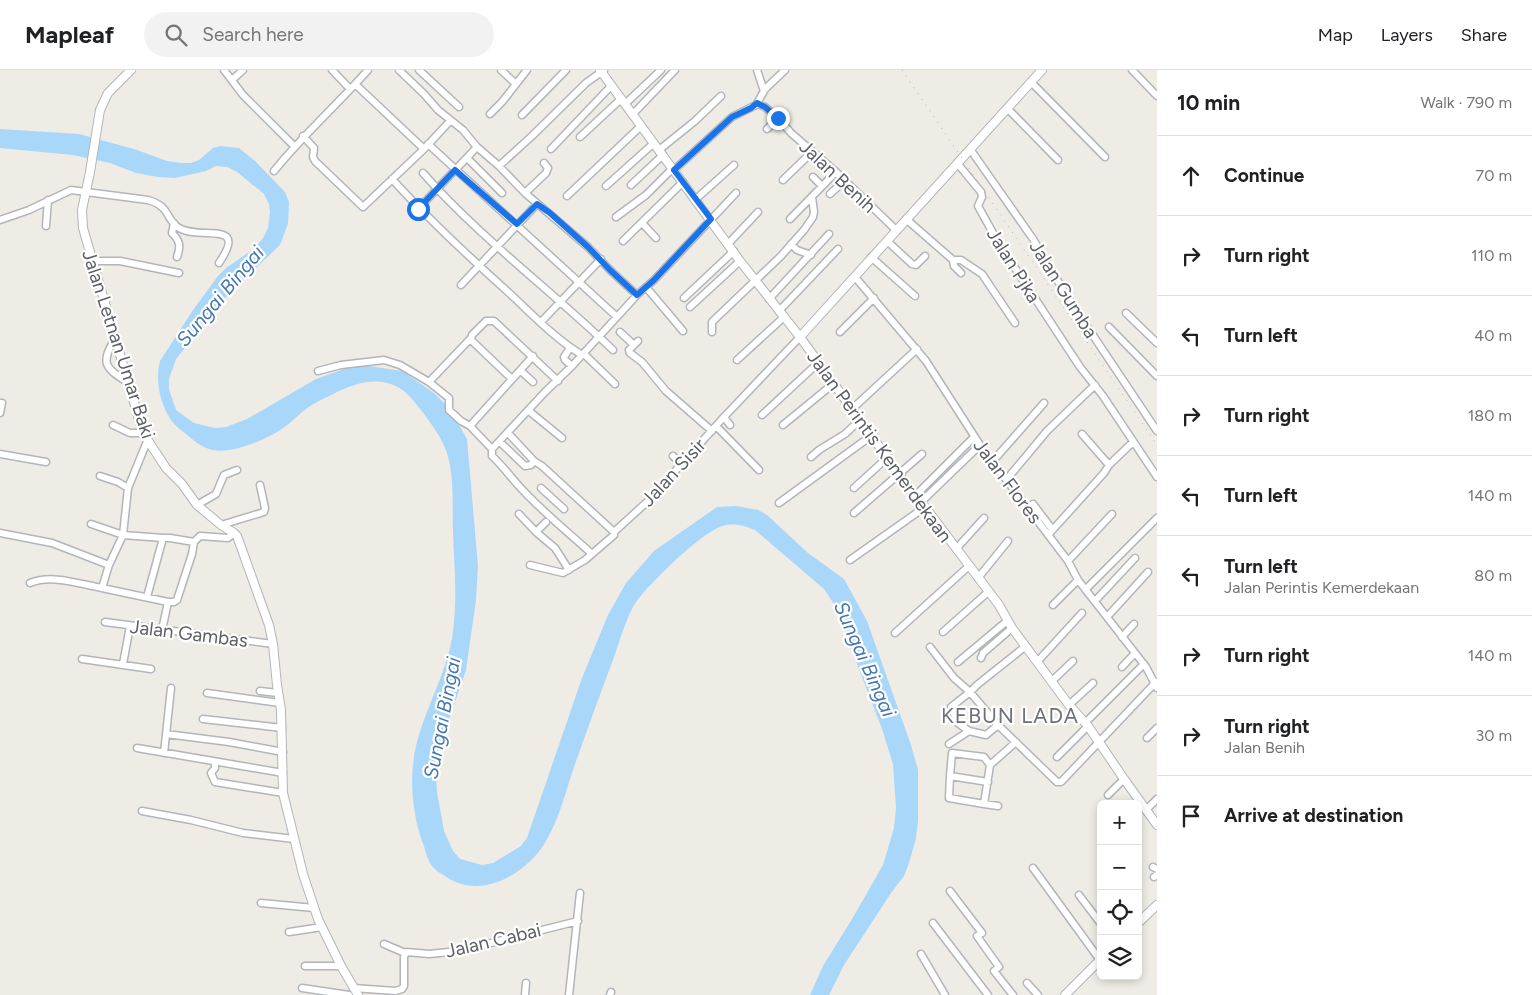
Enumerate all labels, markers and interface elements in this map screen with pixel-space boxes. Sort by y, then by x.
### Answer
search box [144,12,494,57]
text: Mapleaf [25,20,114,49]
icon: search [162,21,190,49]
text: Search here [202,23,304,46]
text: Map [1318,24,1353,46]
text: Layers [1381,24,1433,46]
text: Share [1461,24,1507,46]
text: 10 min [1177,90,1240,115]
text: Walk · 790 m [1420,93,1512,112]
route end [767,107,790,130]
street label: Jalan Benih [795,135,881,218]
icon: ahead [1177,162,1205,190]
text: Continue [1224,164,1304,187]
text: 70 m [1476,166,1512,185]
route start [407,198,430,221]
street label: Jalan Pjka [982,224,1045,307]
street label: Jalan Gumba [1024,236,1103,342]
water label: Sungai Bingai [171,241,269,351]
icon: right [1177,242,1205,270]
text: Turn right [1224,244,1310,267]
text: 110 m [1471,246,1512,265]
street label: Jalan Letnan Umar Baki [77,247,160,441]
icon: left [1177,322,1205,350]
text: Turn left [1224,324,1298,347]
text: 40 m [1474,326,1512,345]
street label: Jalan Perintis Kemerdekaan [802,346,957,547]
icon: right [1177,402,1205,430]
text: Turn right [1224,404,1310,427]
text: 180 m [1468,406,1512,425]
street label: Jalan Sisir [636,433,711,511]
street label: Jalan Flores [968,435,1047,528]
icon: left [1177,482,1205,510]
text: Turn left [1224,484,1298,507]
text: 140 m [1468,486,1512,505]
text: Turn left [1224,555,1298,578]
icon: left [1177,562,1205,590]
text: 80 m [1474,566,1512,585]
text: Jalan Perintis Kemerdekaan [1224,578,1419,597]
water label: Sungai Bingai [829,598,901,721]
street label: Jalan Gambas [129,615,249,652]
icon: right [1177,642,1205,670]
text: Turn right [1224,644,1310,667]
text: 140 m [1468,646,1512,665]
water label: Sungai Bingai [418,655,466,781]
district label: KEBUN LADA [941,703,1079,728]
text: Turn right [1224,715,1310,738]
icon: right [1177,722,1205,750]
text: 30 m [1475,726,1512,745]
text: Jalan Benih [1224,738,1305,757]
map controls [1097,800,1142,980]
button: + [1097,800,1142,845]
icon: arrive [1177,802,1205,830]
text: Arrive at destination [1224,804,1403,827]
button: − [1097,845,1142,890]
button: locate [1097,890,1142,935]
street label: Jalan Cabai [443,918,543,963]
button: layers [1097,935,1142,980]

